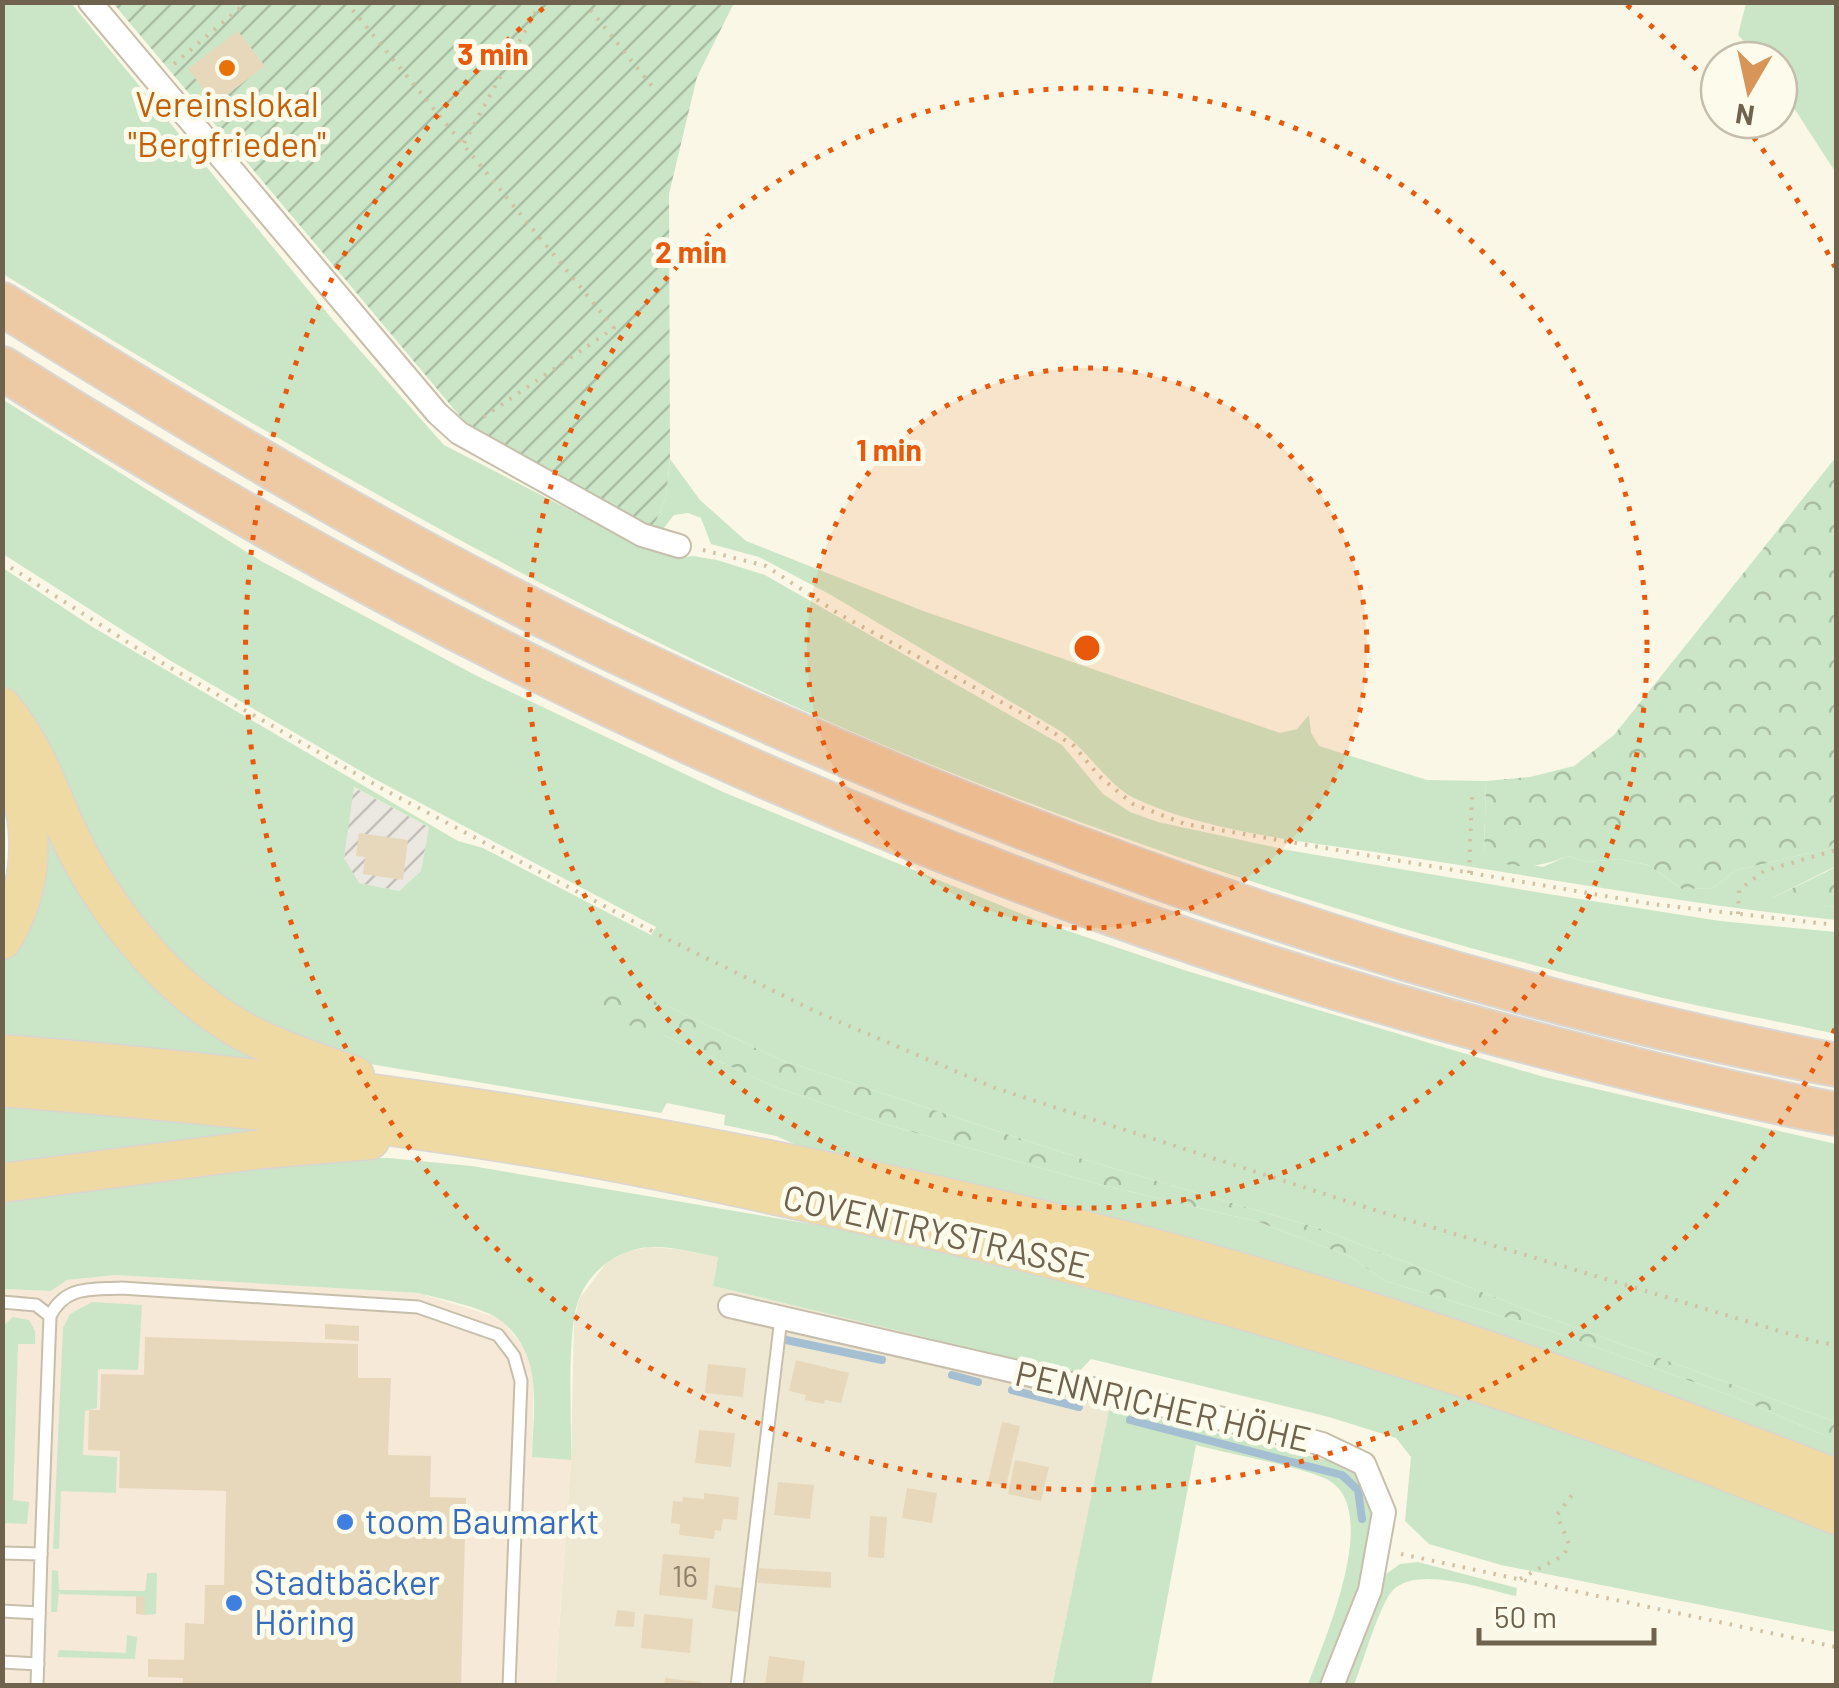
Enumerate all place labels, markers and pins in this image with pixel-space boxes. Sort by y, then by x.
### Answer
marker: Vereinslokal "Bergfrieden" [216,57,238,79]
place label: Vereinslokal "Bergfrieden" [128,82,326,164]
centre of rings [1069,630,1105,666]
place label: toom Baumarkt [365,1499,600,1541]
marker: toom Baumarkt [334,1511,356,1533]
place label: Stadtbäcker Höring [254,1560,440,1642]
marker: Stadtbäcker Höring [223,1592,245,1614]

